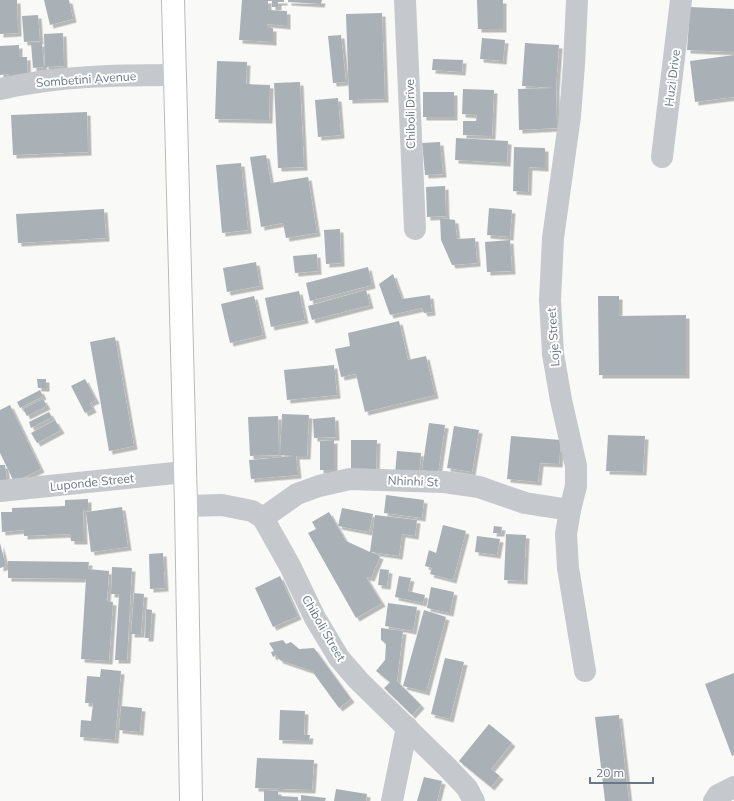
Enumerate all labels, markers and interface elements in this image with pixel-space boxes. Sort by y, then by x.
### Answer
street label: Huzi Drive [661,49,683,107]
street label: Sombetini Avenue [35,68,137,90]
street label: Chiboli Drive [402,79,418,149]
street label: Loje Street [543,307,563,367]
street label: Luponde Street [49,470,135,494]
street label: Nhinhi St [387,473,439,489]
street label: Chiboli Street [299,592,349,664]
scale bar [590,759,653,785]
text: 20 m [596,765,624,780]

